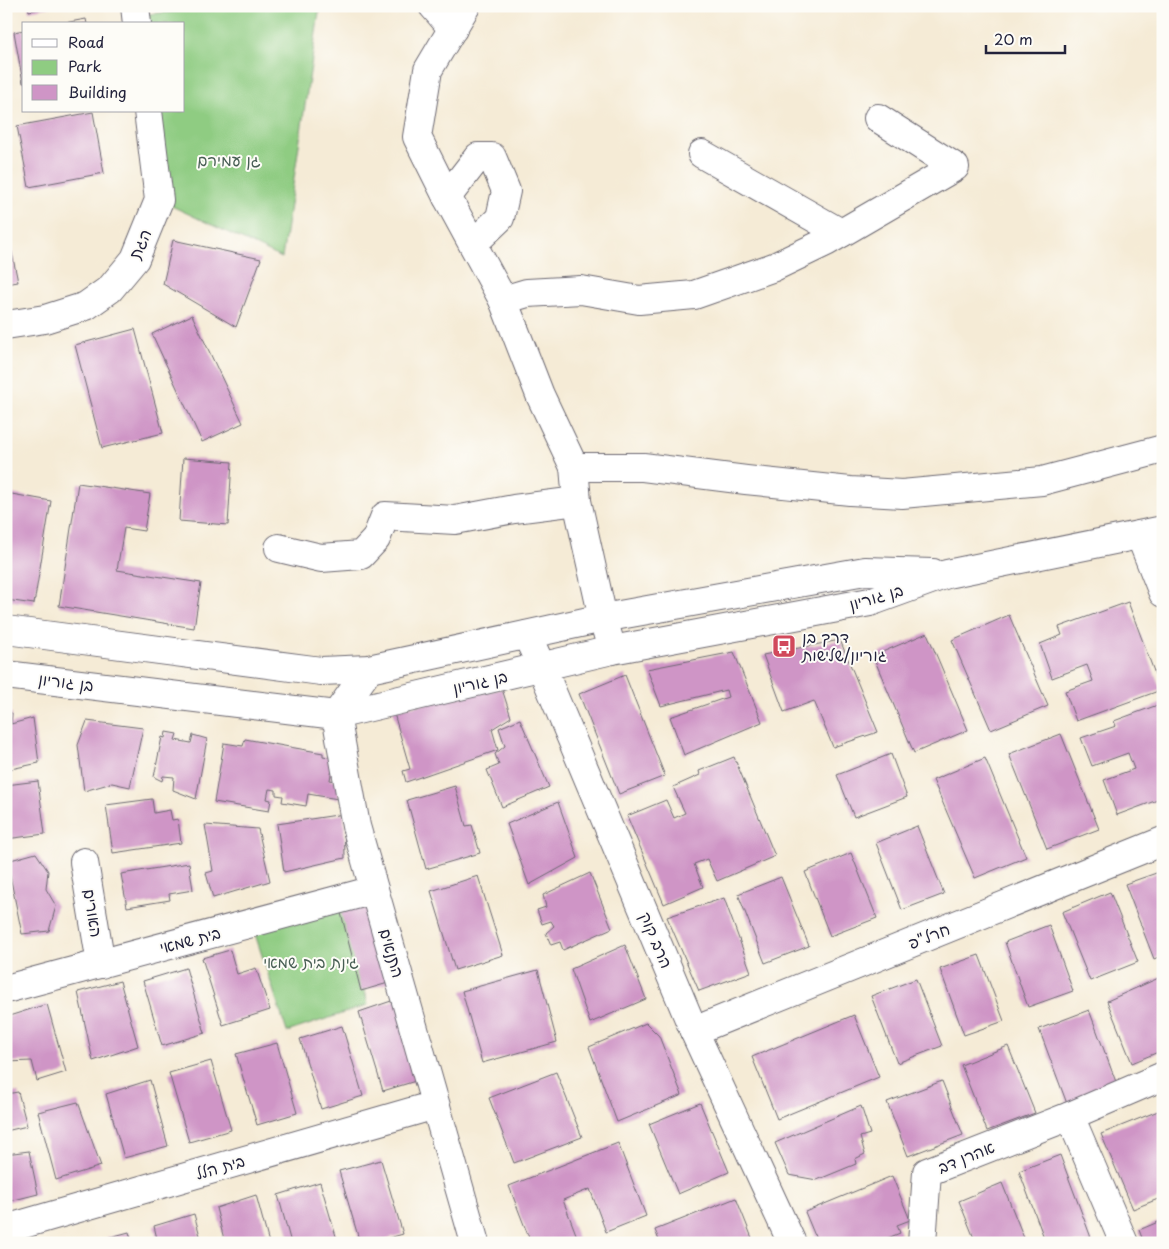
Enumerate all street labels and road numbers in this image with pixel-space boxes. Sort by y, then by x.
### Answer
street label: הגת [122,224,157,263]
street label: בן גוריון [846,577,906,615]
street label: בן גוריון [450,663,510,699]
street label: בן גוריון [37,666,95,696]
street label: האורים [78,887,110,939]
street label: הרב קוק [634,908,680,972]
street label: חרל"פ [904,916,953,954]
street label: בית שמאי [157,919,223,959]
street label: התנאים [374,925,411,980]
street label: אהרן דב [934,1134,998,1178]
street label: בית הלל [192,1148,247,1184]

